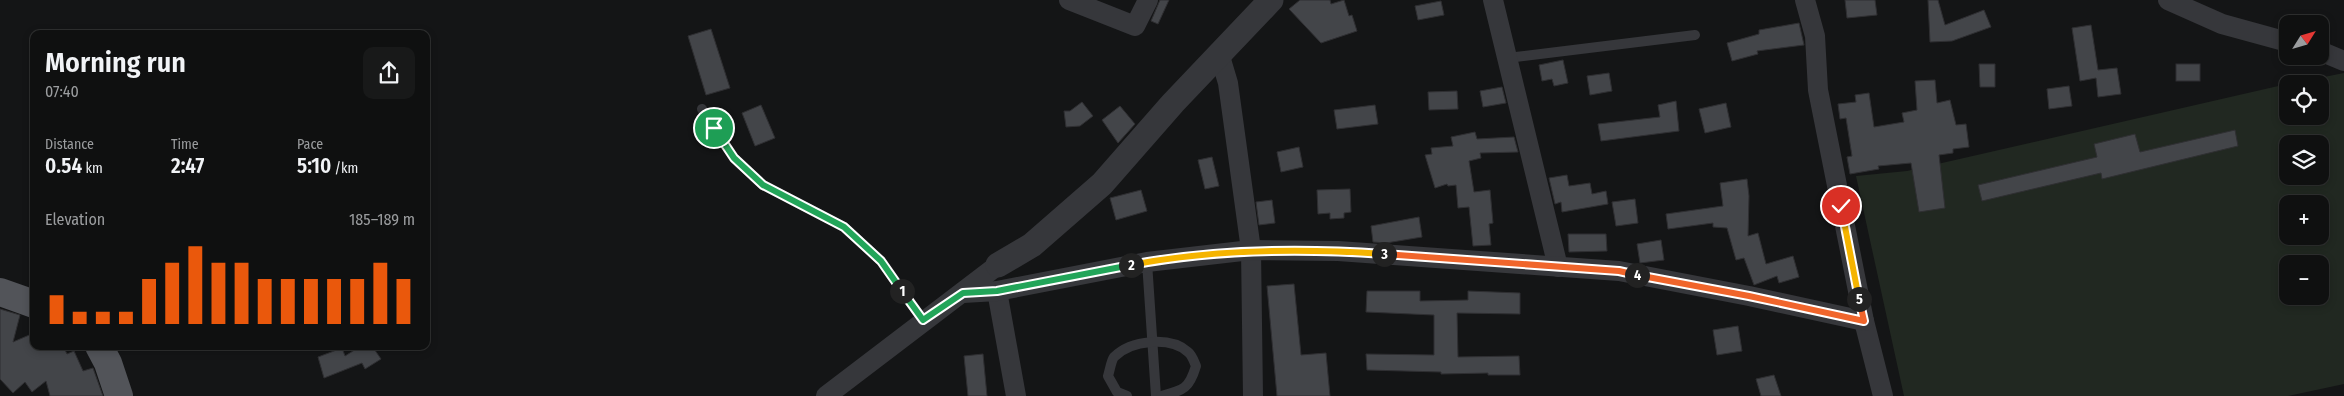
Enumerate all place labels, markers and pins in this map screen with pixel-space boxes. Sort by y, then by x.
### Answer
pin [693,107,735,149]
pin [1820,185,1862,227]
pin: 3 [1372,242,1396,266]
pin: 2 [1118,252,1144,278]
pin: 4 [1624,262,1650,288]
pin: 1 [890,278,914,304]
pin: 5 [1846,286,1872,312]

